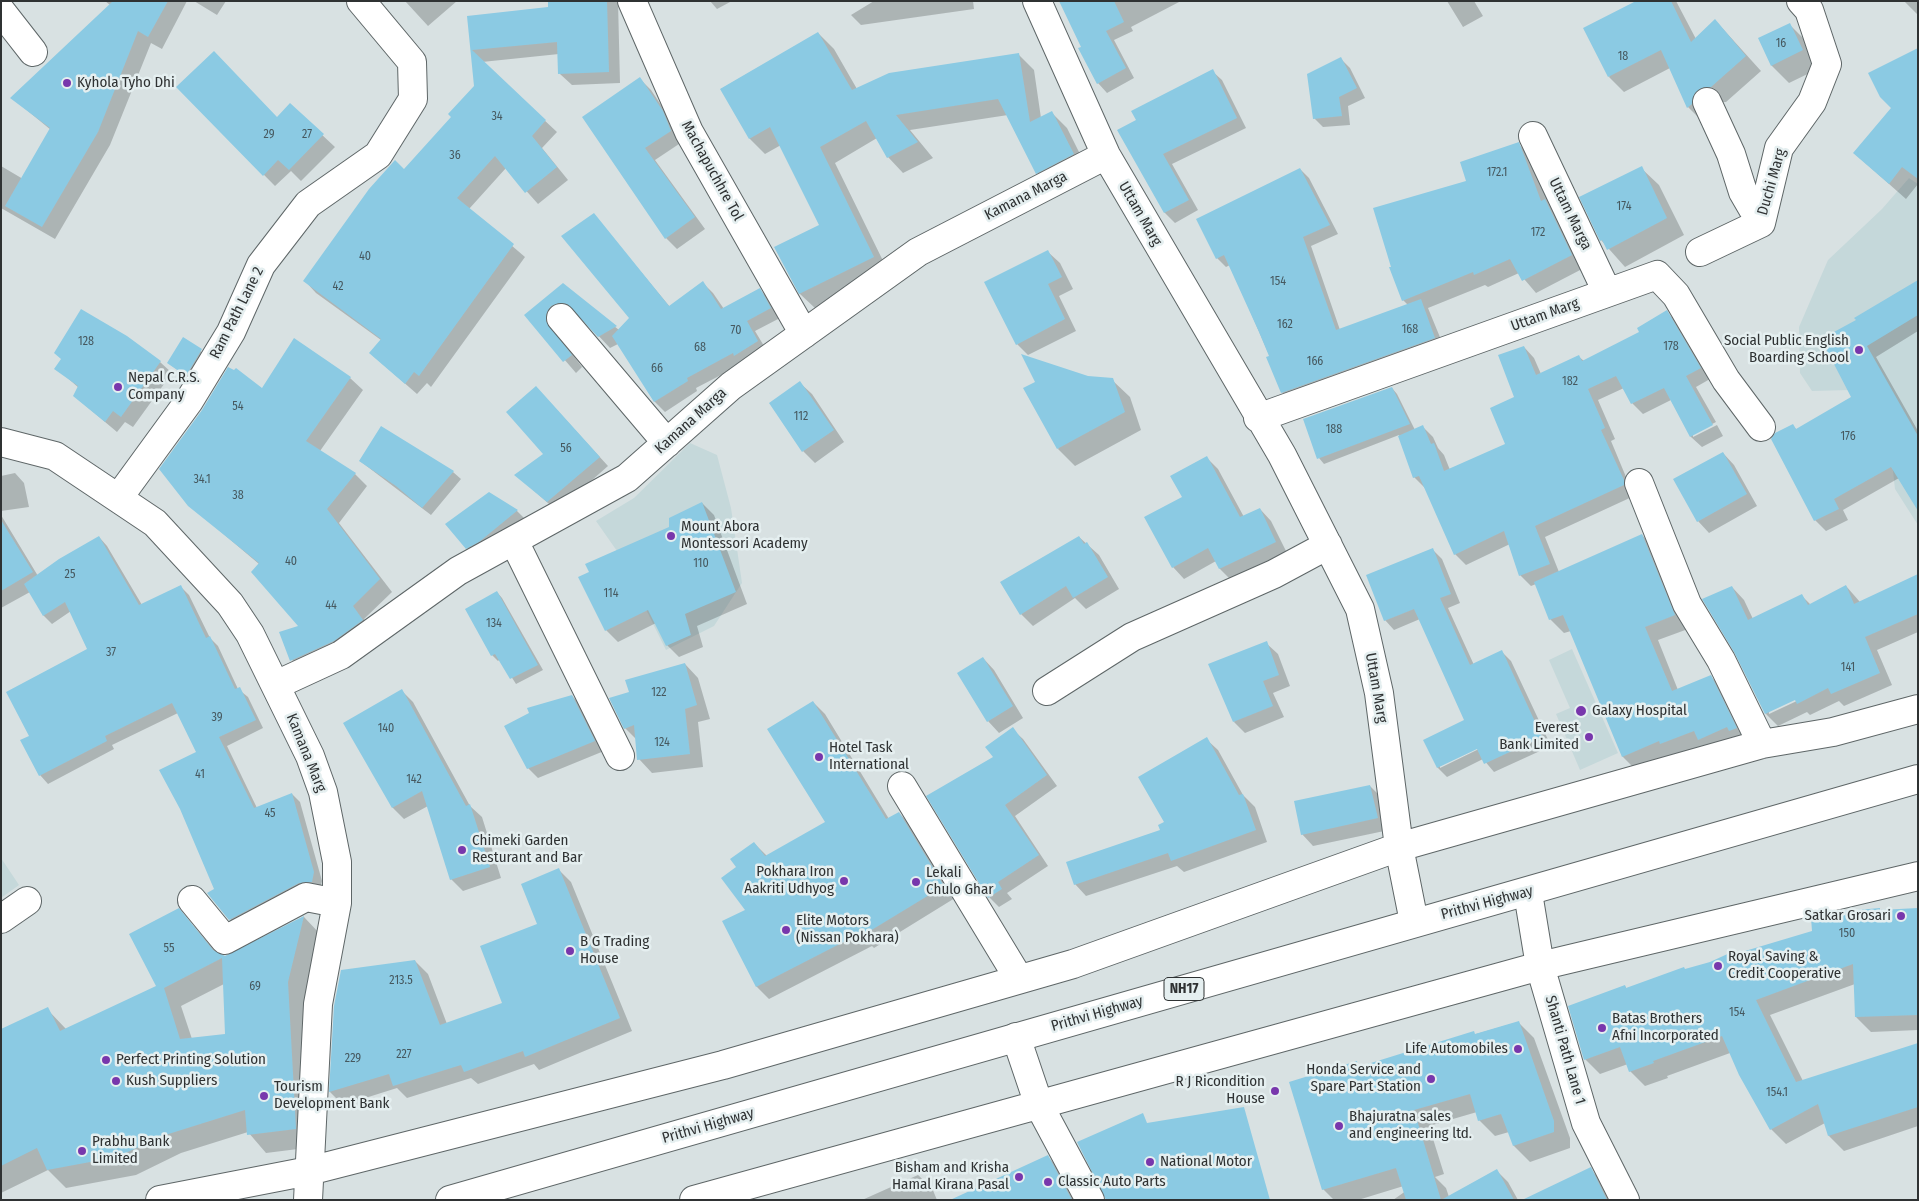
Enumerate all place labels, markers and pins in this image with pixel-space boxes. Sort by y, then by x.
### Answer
place label: Kyhola Tyho Dhi [77,74,175,92]
marker: Kyhola Tyho Dhi [61,77,73,89]
place label: Social Public English Boarding School [1724,332,1849,367]
marker: Social Public English Boarding School [1853,344,1865,356]
place label: Nepal C.R.S. Company [128,369,200,404]
marker: Nepal C.R.S. Company [112,381,124,393]
place label: Mount Abora Montessori Academy [681,518,808,553]
marker: Mount Abora Montessori Academy [665,530,677,542]
place label: Galaxy Hospital [1592,702,1687,720]
marker: Galaxy Hospital [1574,704,1588,718]
place label: Everest Bank Limited [1499,719,1579,754]
marker: Everest Bank Limited [1583,731,1595,743]
place label: Hotel Task International [829,739,909,774]
marker: Hotel Task International [813,751,825,763]
place label: Chimeki Garden Resturant and Bar [472,832,583,867]
marker: Chimeki Garden Resturant and Bar [456,844,468,856]
place label: Pokhara Iron Aakriti Udhyog [744,863,834,898]
place label: Lekali Chulo Ghar [926,864,994,899]
marker: Pokhara Iron Aakriti Udhyog [838,875,850,887]
marker: Lekali Chulo Ghar [910,876,922,888]
place label: Satkar Grosari [1804,907,1891,925]
marker: Satkar Grosari [1895,910,1907,922]
place label: Elite Motors (Nissan Pokhara) [796,912,899,947]
marker: Elite Motors (Nissan Pokhara) [780,924,792,936]
place label: B G Trading House [580,933,649,968]
marker: B G Trading House [564,945,576,957]
place label: Royal Saving & Credit Cooperative [1728,948,1841,983]
marker: Royal Saving & Credit Cooperative [1712,960,1724,972]
place label: Batas Brothers Afni Incorporated [1612,1010,1719,1045]
marker: Batas Brothers Afni Incorporated [1596,1022,1608,1034]
place label: Life Automobiles [1405,1040,1508,1058]
marker: Life Automobiles [1512,1043,1524,1055]
place label: Perfect Printing Solution [116,1051,266,1069]
marker: Perfect Printing Solution [100,1054,112,1066]
place label: Honda Service and Spare Part Station [1306,1061,1421,1096]
place label: Kush Suppliers [126,1072,217,1090]
place label: R J Ricondition House [1175,1073,1265,1108]
marker: Honda Service and Spare Part Station [1425,1073,1437,1085]
marker: Kush Suppliers [110,1075,122,1087]
place label: Tourism Development Bank [274,1078,390,1113]
marker: R J Ricondition House [1269,1085,1281,1097]
marker: Tourism Development Bank [258,1090,270,1102]
place label: Bhajuratna sales and engineering ltd. [1349,1108,1472,1143]
marker: Bhajuratna sales and engineering ltd. [1333,1120,1345,1132]
place label: Prabhu Bank Limited [92,1133,169,1168]
marker: Prabhu Bank Limited [76,1145,88,1157]
place label: National Motor [1160,1153,1252,1171]
marker: National Motor [1144,1156,1156,1168]
place label: Bisham and Krisha Hamal Kirana Pasal [892,1159,1009,1194]
marker: Bisham and Krisha Hamal Kirana Pasal [1013,1171,1025,1183]
place label: Classic Auto Parts [1058,1173,1166,1191]
marker: Classic Auto Parts [1042,1176,1054,1188]

